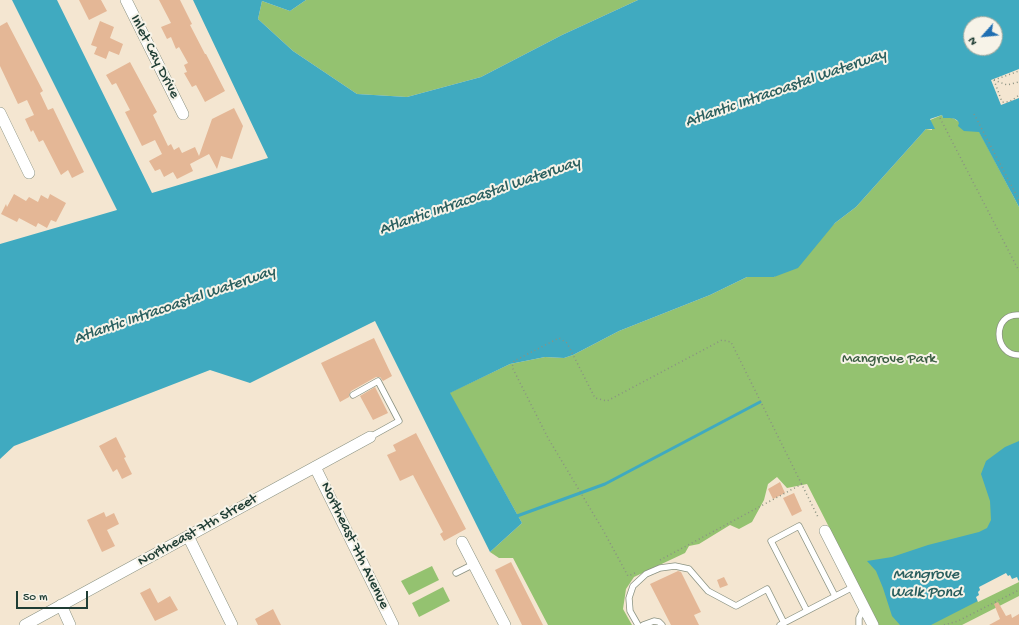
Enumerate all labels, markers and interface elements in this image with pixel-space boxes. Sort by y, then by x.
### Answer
street label: Inlet Cay Drive [125,12,183,102]
north arrow [963,16,1003,56]
text: N [966,35,980,47]
water label: Atlantic Intracoastal Waterway [683,46,889,132]
water label: Atlantic Intracoastal Waterway [377,154,583,240]
water label: Atlantic Intracoastal Waterway [72,263,278,349]
park label: Mangrove Park [842,351,936,369]
street label: Northeast 7th Avenue [315,480,393,612]
street label: Northeast 7th Street [135,491,261,571]
water label: Mangrove Walk Pond [890,566,962,604]
scale bar [18,583,90,609]
text: 50 m [23,591,48,605]

